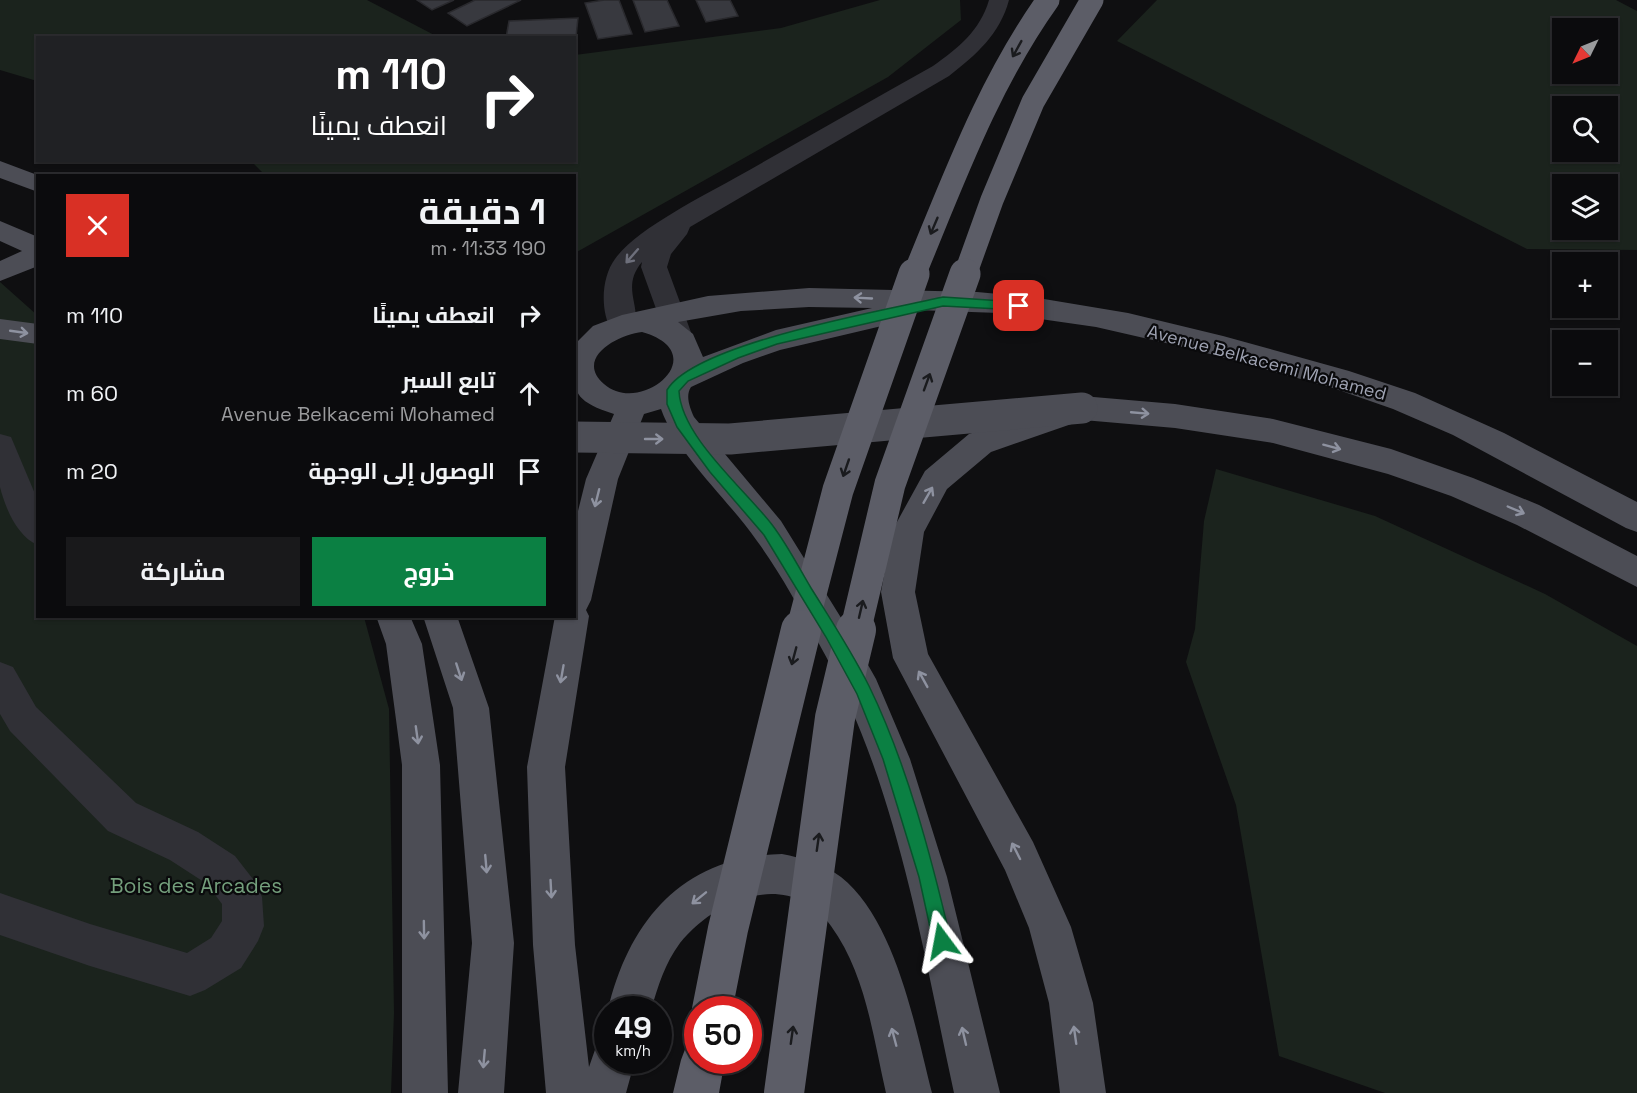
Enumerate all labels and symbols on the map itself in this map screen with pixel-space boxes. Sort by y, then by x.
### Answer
north arrow [1552,18,1618,84]
one-way arrow [1010,41,1022,58]
one-way arrow [928,216,939,234]
one-way arrow [625,248,639,263]
pin [993,280,1044,331]
one-way arrow [854,292,874,303]
street label: Avenue Belkacemi Mohamed [1145,319,1389,405]
one-way arrow [8,326,28,337]
one-way arrow [923,373,934,392]
one-way arrow [1130,408,1150,419]
one-way arrow [643,433,663,445]
one-way arrow [1322,441,1341,453]
one-way arrow [839,458,850,477]
one-way arrow [923,486,934,504]
one-way arrow [591,488,603,507]
one-way arrow [1506,505,1525,516]
one-way arrow [855,600,867,619]
one-way arrow [788,646,800,665]
one-way arrow [454,662,465,681]
one-way arrow [556,664,567,684]
one-way arrow [917,671,929,688]
one-way arrow [411,725,422,744]
one-way arrow [813,832,824,852]
one-way arrow [1010,842,1021,860]
one-way arrow [481,854,492,874]
park label: Bois des Arcades [110,872,282,899]
one-way arrow [546,878,557,898]
one-way arrow [691,892,707,905]
position arrow [910,909,974,973]
one-way arrow [418,919,430,939]
speed limit sign: 50 [684,996,762,1074]
one-way arrow [786,1026,797,1045]
one-way arrow [1070,1026,1081,1045]
one-way arrow [888,1027,899,1046]
one-way arrow [958,1027,970,1046]
one-way arrow [478,1048,489,1068]

